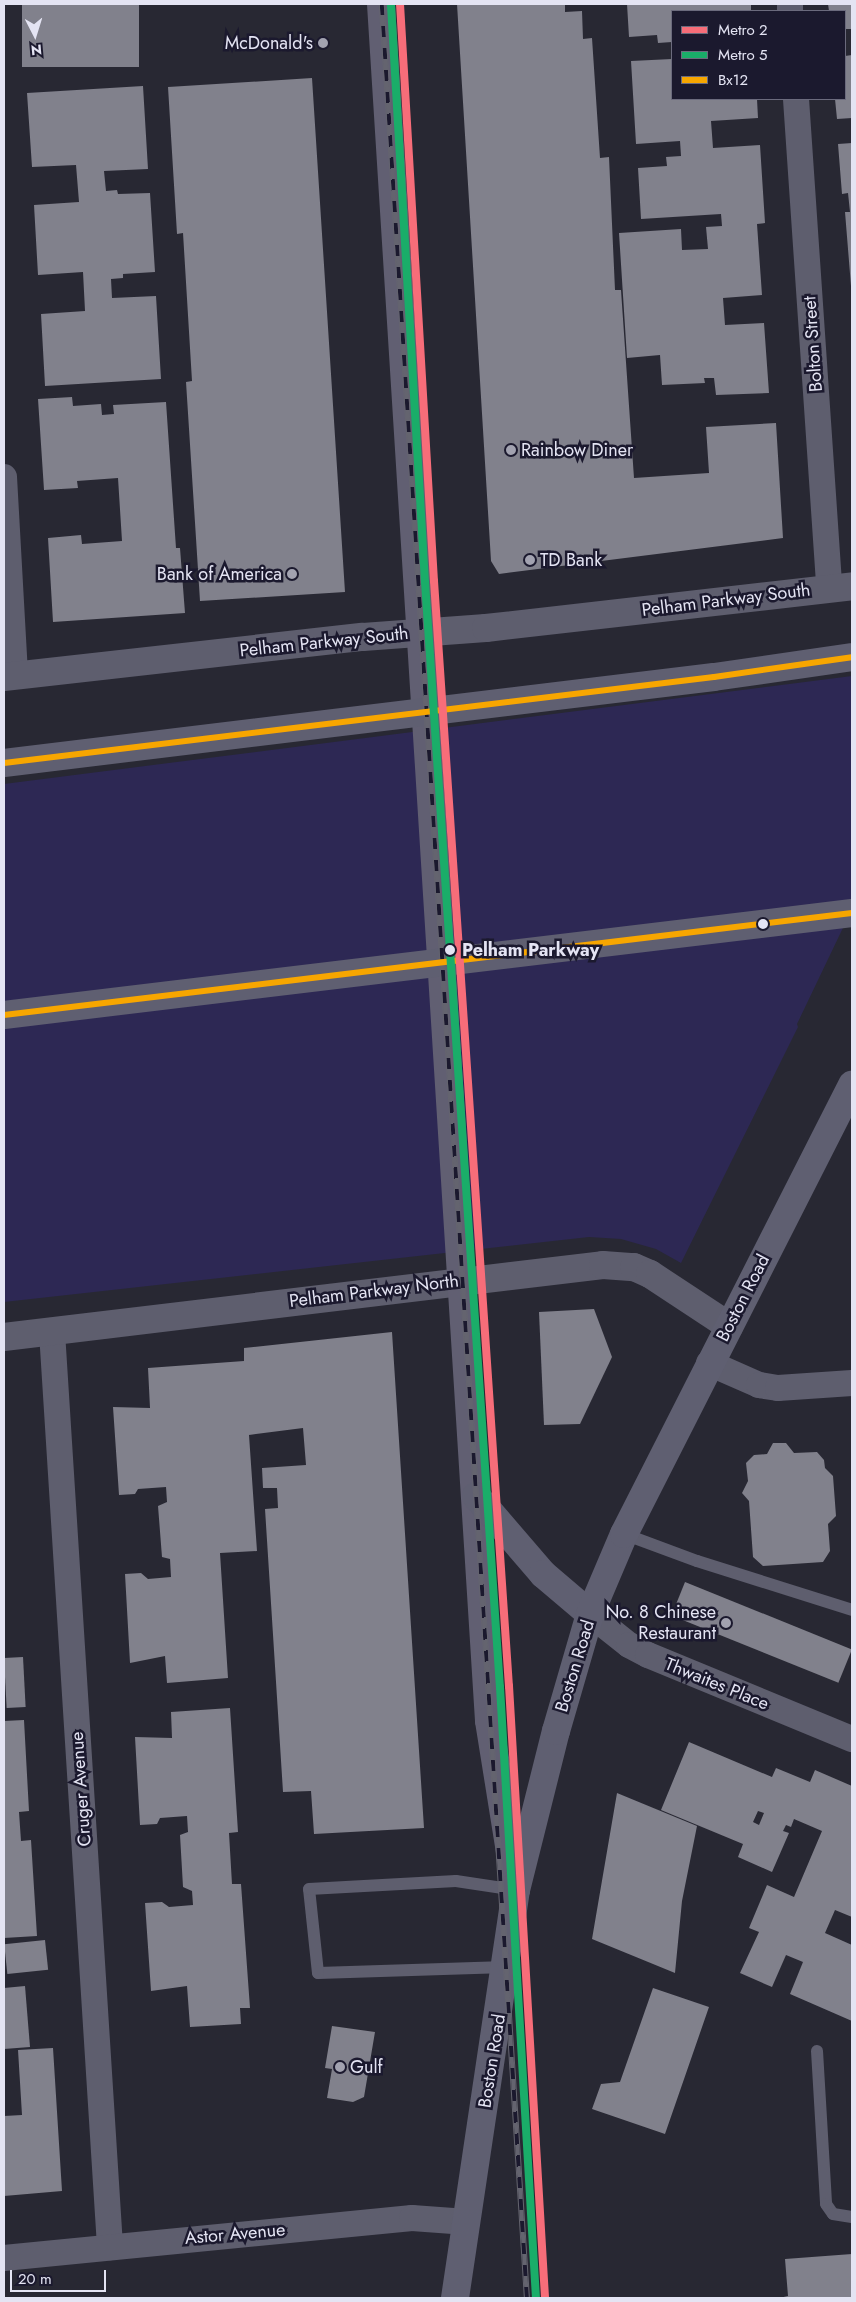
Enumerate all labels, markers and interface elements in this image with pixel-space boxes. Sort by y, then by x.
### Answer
north arrow [10,10,60,60]
legend [671,10,846,100]
text: Metro 2 [718,19,768,41]
place label: McDonald's [225,32,313,54]
marker: McDonald's [317,37,329,49]
text: N [30,39,43,60]
text: Metro 5 [718,44,768,66]
text: Bx12 [718,69,748,91]
street label: Bolton Street [799,295,827,393]
place label: Rainbow Diner [521,439,633,461]
marker: Rainbow Diner [505,444,517,456]
place label: TD Bank [540,549,602,571]
marker: TD Bank [524,554,536,566]
place label: Bank of America [157,563,282,585]
marker: Bank of America [286,568,298,580]
street label: Pelham Parkway South [640,579,812,621]
street label: Pelham Parkway South [239,622,409,662]
unlabelled marker [758,919,768,929]
place label: Pelham Parkway [462,939,599,961]
marker: Pelham Parkway [441,941,459,959]
street label: Boston Road [712,1251,774,1345]
street label: Pelham Parkway North [288,1270,460,1312]
place label: No. 8 Chinese Restaurant [605,1602,716,1645]
street label: Boston Road [551,1617,599,1715]
marker: No. 8 Chinese Restaurant [720,1617,732,1629]
street label: Thwaites Place [662,1653,772,1715]
street label: Cruger Avenue [66,1731,96,1847]
street label: Boston Road [474,2012,510,2110]
place label: Gulf [350,2056,383,2078]
marker: Gulf [334,2061,346,2073]
street label: Astor Avenue [184,2219,286,2249]
scale bar [12,2260,109,2292]
text: 20 m [18,2268,52,2290]

